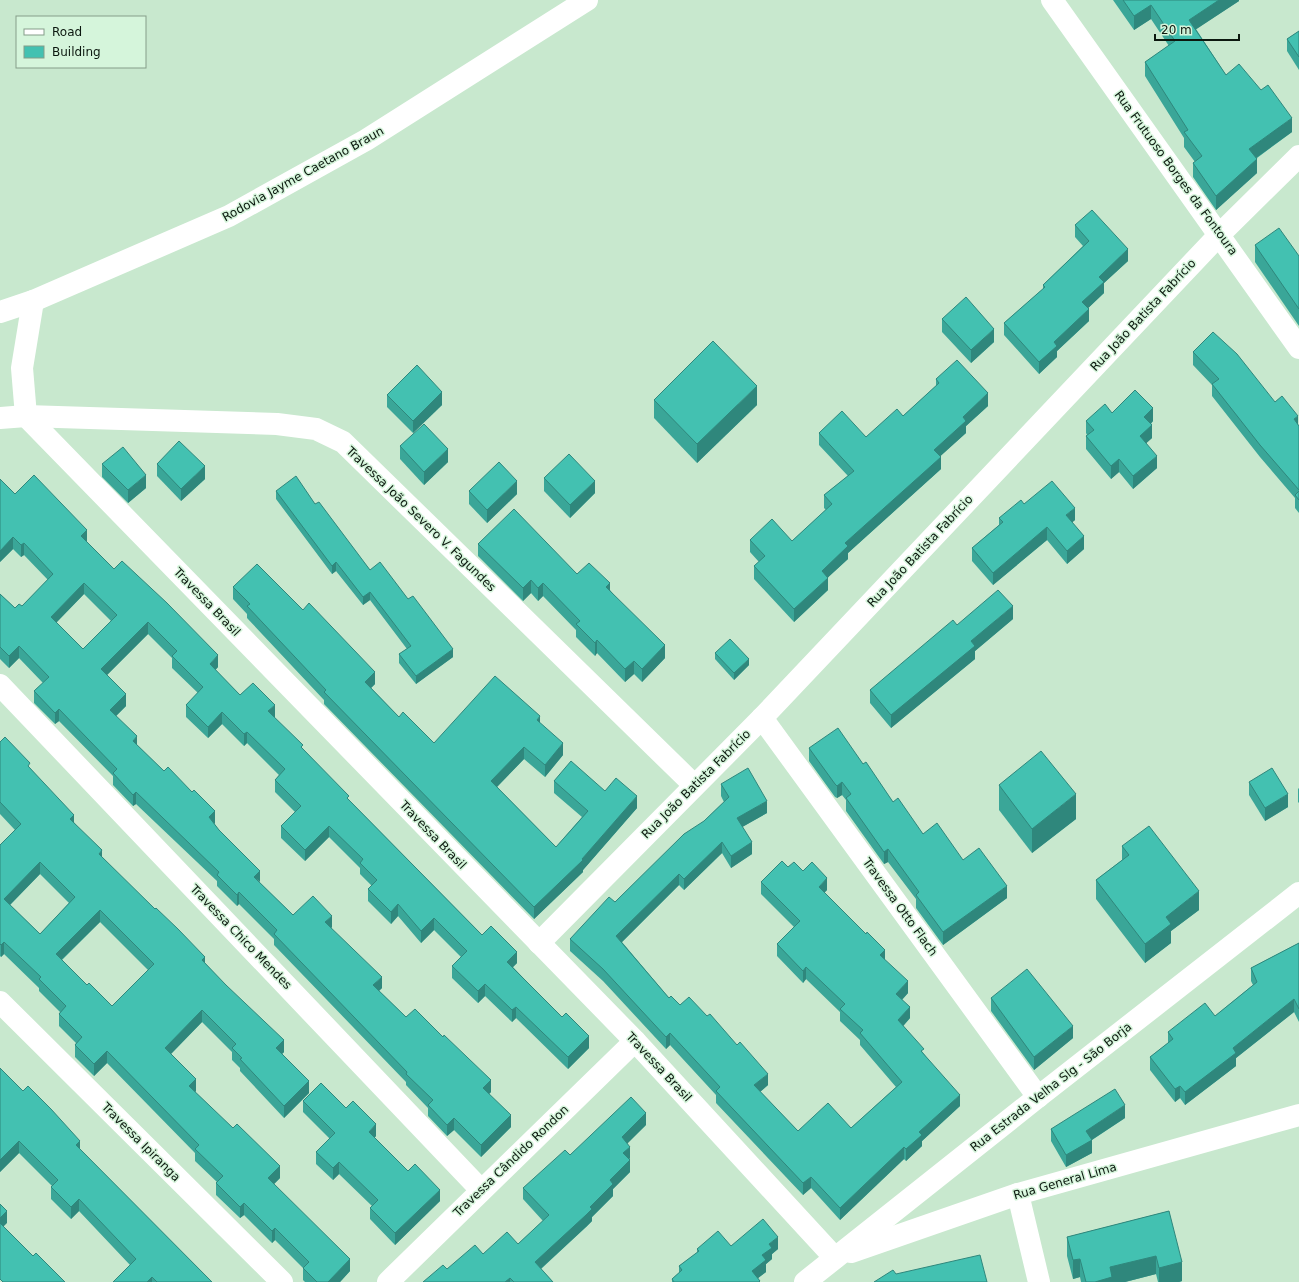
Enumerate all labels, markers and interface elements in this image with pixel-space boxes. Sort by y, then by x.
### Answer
legend [16,16,146,68]
scale bar [1155,16,1239,42]
text: 20 m [1161,23,1192,37]
text: Road [52,25,82,39]
text: Building [52,45,101,59]
street label: Rua Frutuoso Borges da Fontoura [1112,88,1240,258]
street label: Rodovia Jayme Caetano Braun [220,124,386,224]
street label: Rua João Batista Fabrício [1087,256,1199,374]
street label: Travessa João Severo V. Fagundes [343,443,499,594]
street label: Rua João Batista Fabrício [864,492,976,610]
street label: Travessa Brasil [170,564,243,639]
street label: Rua João Batista Fabrício [639,727,753,841]
street label: Travessa Brasil [396,797,469,872]
street label: Travessa Otto Flach [859,854,940,959]
street label: Travessa Chico Mendes [187,881,295,992]
street label: Rua Estrada Velha Slg - São Borja [968,1020,1134,1154]
street label: Travessa Brasil [623,1029,695,1104]
street label: Travessa Ipiranga [98,1099,183,1184]
street label: Travessa Cândido Rondon [450,1102,571,1220]
street label: Rua General Lima [1012,1160,1118,1202]

